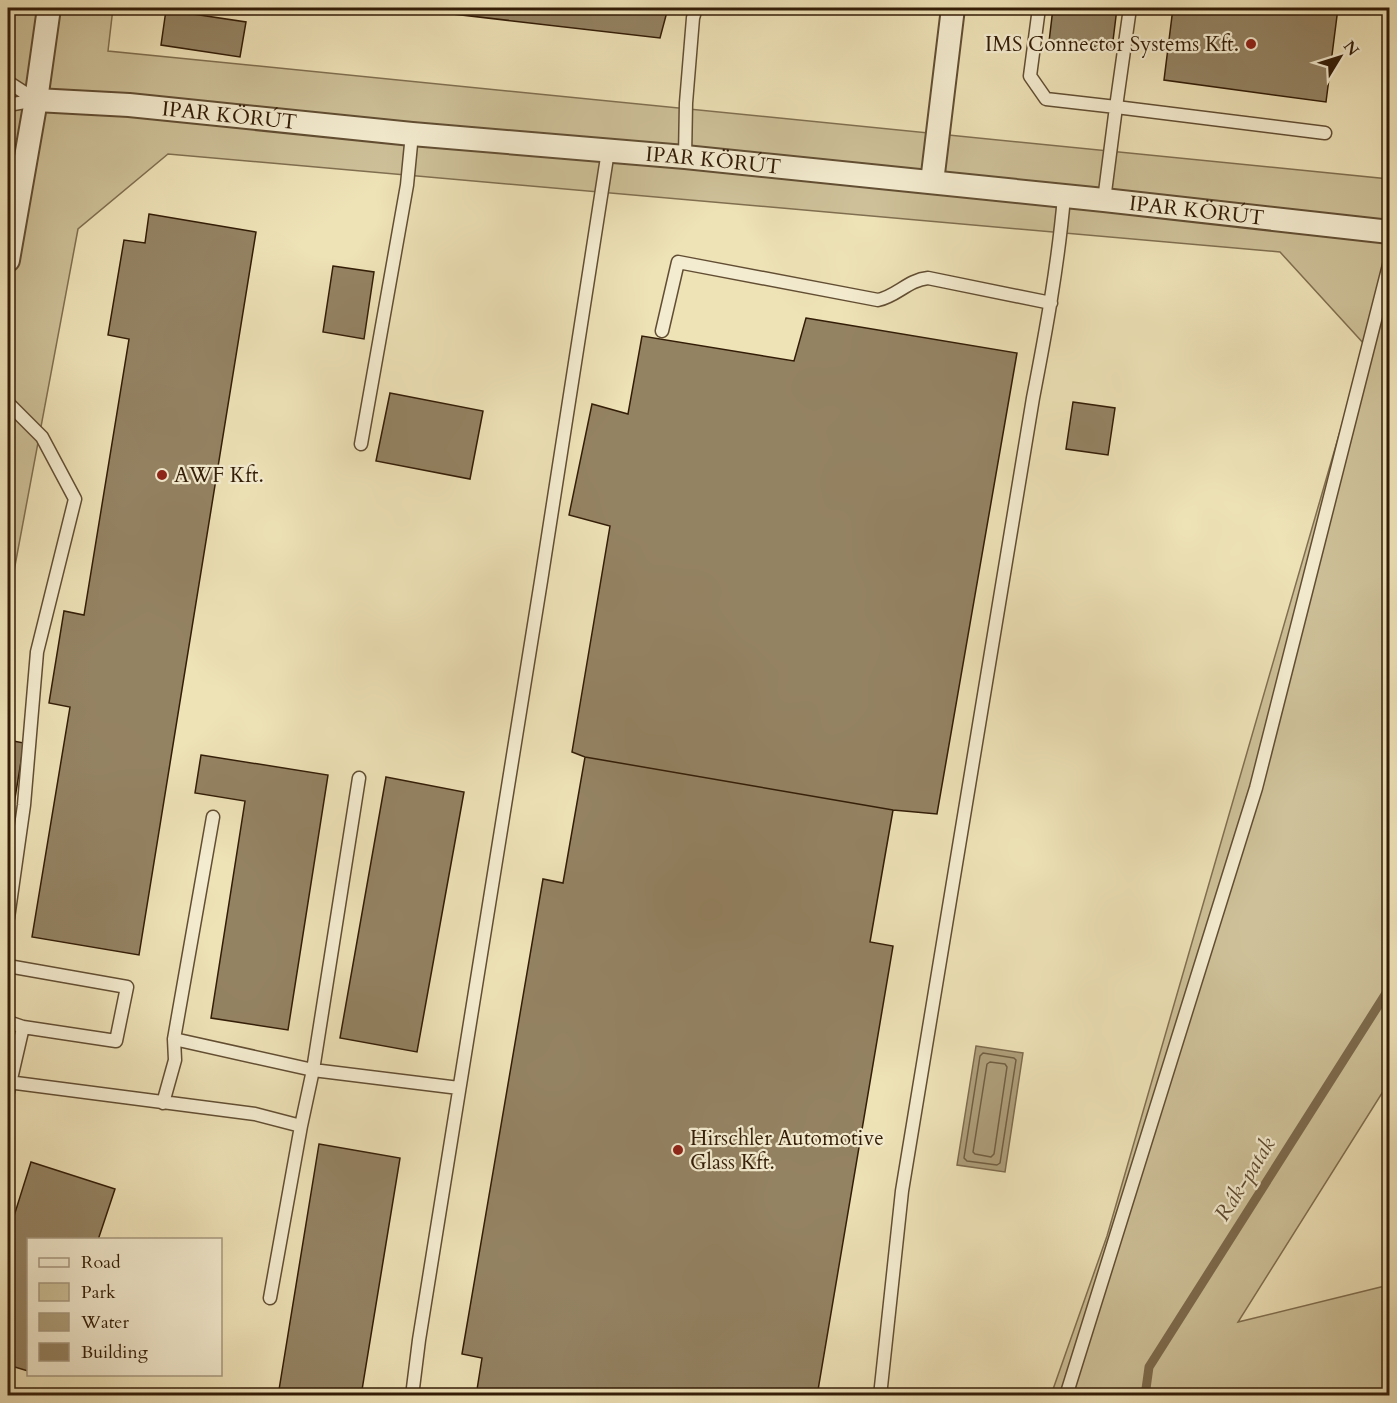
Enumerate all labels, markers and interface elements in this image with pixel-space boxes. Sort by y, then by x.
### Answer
north arrow [1310,27,1370,87]
place label: IMS Connector Systems Kft. [985,30,1239,59]
text: N [1338,36,1364,61]
marker: IMS Connector Systems Kft. [1244,37,1258,51]
street label: IPAR KÖRÚT [160,94,298,137]
street label: IPAR KÖRÚT [645,139,782,181]
street label: IPAR KÖRÚT [1128,188,1266,232]
place label: AWF Kft. [174,461,264,490]
marker: AWF Kft. [155,468,169,482]
place label: Hirschler Automotive Glass Kft. [690,1124,884,1177]
water label: Rák-patak [1207,1131,1283,1227]
marker: Hirschler Automotive Glass Kft. [671,1143,685,1157]
legend [27,1238,222,1376]
text: Road [81,1250,121,1275]
text: Park [81,1280,116,1305]
text: Water [80,1310,130,1335]
text: Building [81,1340,149,1365]

